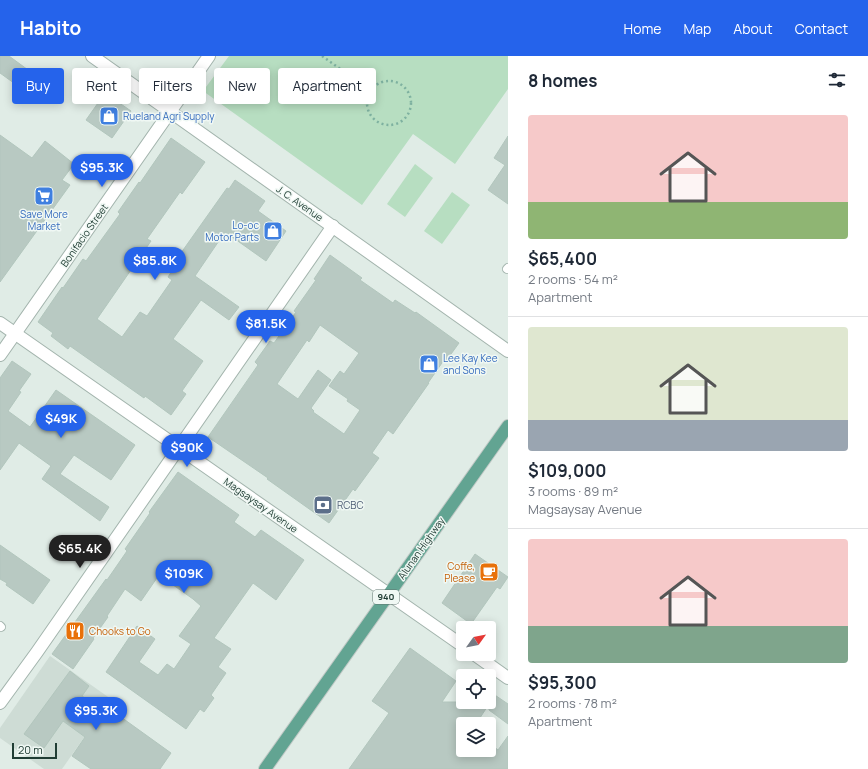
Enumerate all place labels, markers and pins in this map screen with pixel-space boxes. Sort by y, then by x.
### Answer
shop icon: Rueland Agri Supply [98,105,120,127]
place label: Rueland Agri Supply [123,109,215,123]
pin: $95.3K [69,154,135,188]
supermarket icon: Save More Market [33,185,55,207]
place label: Save More Market [20,207,68,233]
place label: Lo-oc Motor Parts [205,218,259,244]
shop icon: Lo-oc Motor Parts [262,220,284,242]
pin: $85.8K [122,247,188,281]
pin: $81.5K [233,310,299,344]
place label: Lee Kay Kee and Sons [443,351,498,377]
shop icon: Lee Kay Kee and Sons [418,353,440,375]
pin: $49K [37,405,85,439]
pin: $90K [163,434,211,468]
bank icon: RCBC [312,494,334,516]
place label: RCBC [337,498,364,512]
pin: $65.4K [47,535,113,569]
place label: Coffe, Please [444,559,475,585]
pin: $109K [156,560,212,594]
cafe icon: Coffe, Please [478,561,500,583]
restaurant icon: Chooks to Go [64,620,86,642]
place label: Chooks to Go [89,624,151,638]
pin: $95.3K [63,697,129,731]

